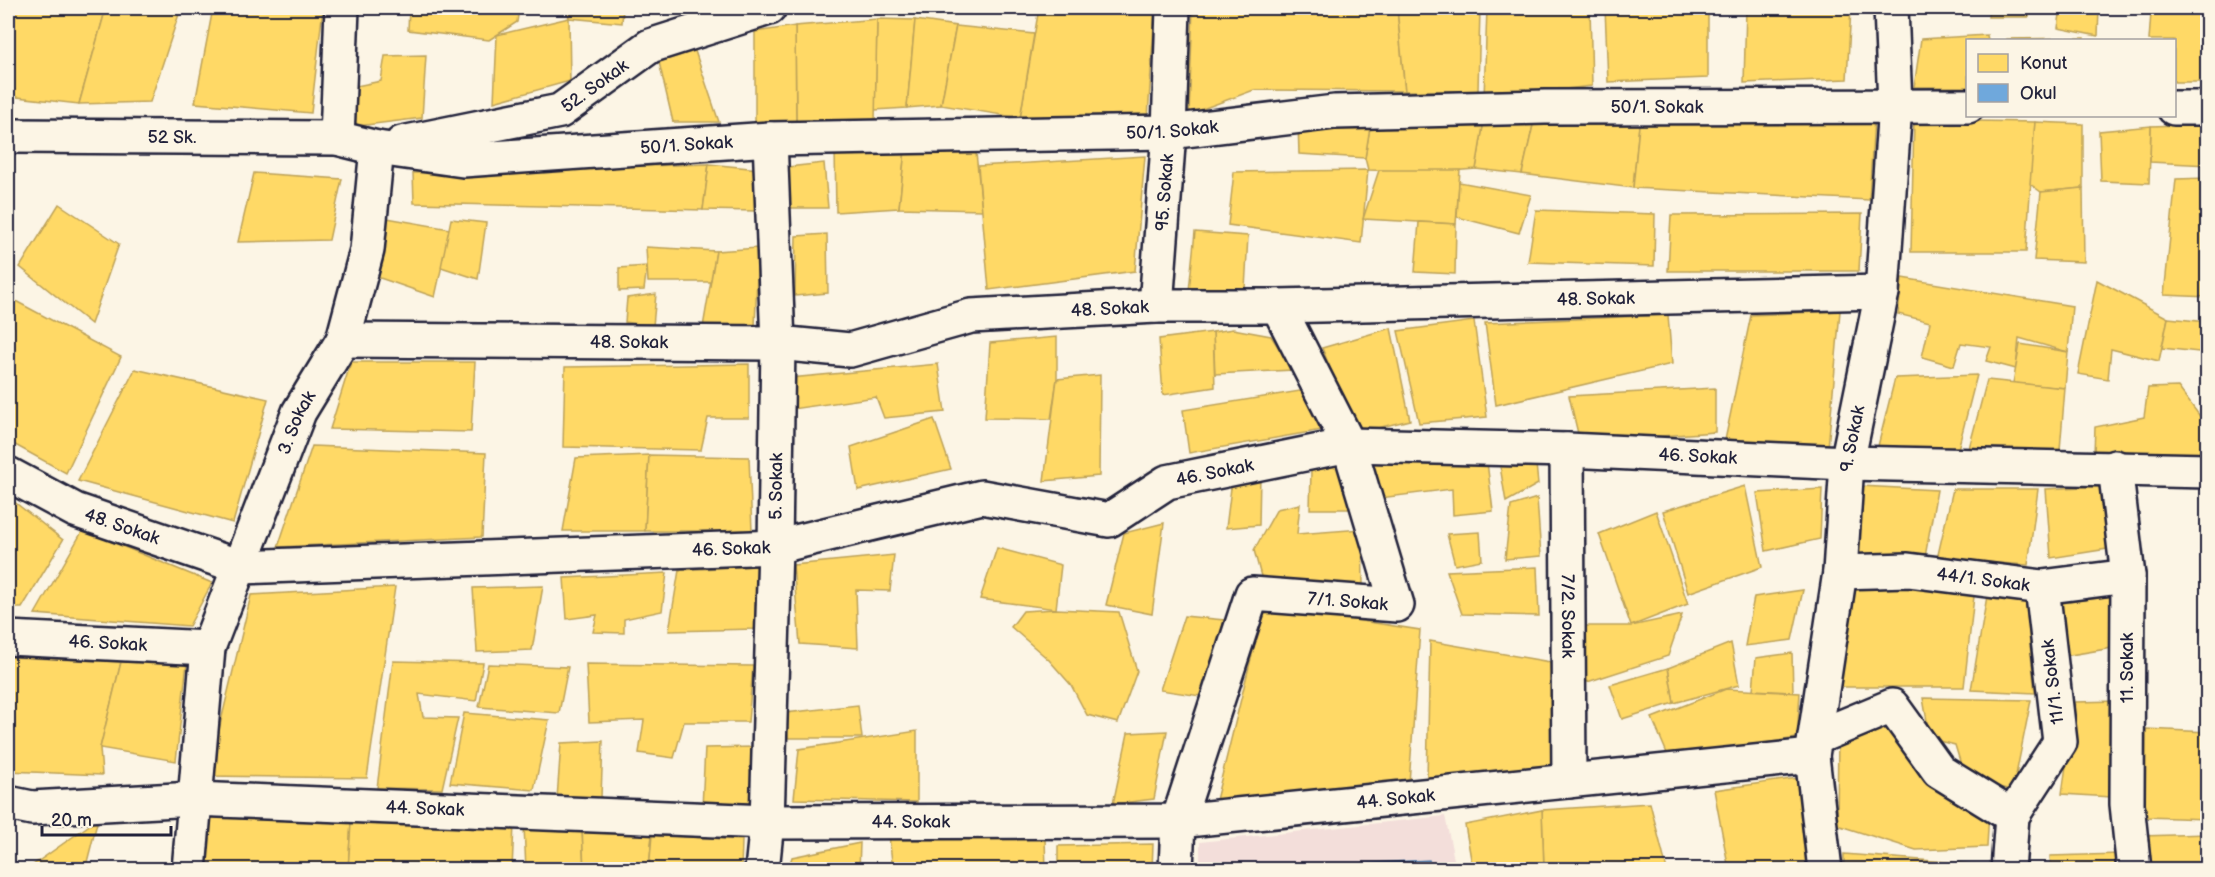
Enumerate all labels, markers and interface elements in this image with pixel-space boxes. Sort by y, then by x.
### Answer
legend [1966,39,2176,117]
text: Konut [2020,53,2068,74]
street label: 52. Sokak [557,55,632,117]
text: Okul [2020,83,2056,104]
street label: 50/1. Sokak [1611,96,1703,117]
street label: 50/1. Sokak [1126,116,1220,143]
street label: 52 Sk. [147,126,197,148]
street label: 50/1. Sokak [639,131,734,158]
street label: 95. Sokak [1151,153,1178,232]
street label: 48. Sokak [1556,287,1635,310]
street label: 48. Sokak [1070,296,1150,321]
street label: 48. Sokak [590,331,668,353]
street label: 3. Sokak [273,387,320,457]
street label: 9. Sokak [1836,403,1869,472]
street label: 46. Sokak [1658,444,1738,468]
street label: 5. Sokak [765,453,787,520]
street label: 46. Sokak [1174,454,1255,490]
street label: 48. Sokak [82,504,163,549]
street label: 46. Sokak [691,537,771,561]
street label: 44/1. Sokak [1936,563,2031,596]
street label: 7/2. Sokak [1557,574,1579,658]
street label: 7/1. Sokak [1307,588,1389,615]
street label: 46. Sokak [68,631,148,655]
street label: 11. Sokak [2117,633,2138,703]
street label: 11/1. Sokak [2037,638,2069,726]
street label: 44. Sokak [1355,784,1436,813]
street label: 44. Sokak [385,796,465,820]
scale bar [42,799,171,837]
text: 20 m [51,810,92,831]
street label: 44. Sokak [871,811,950,832]

